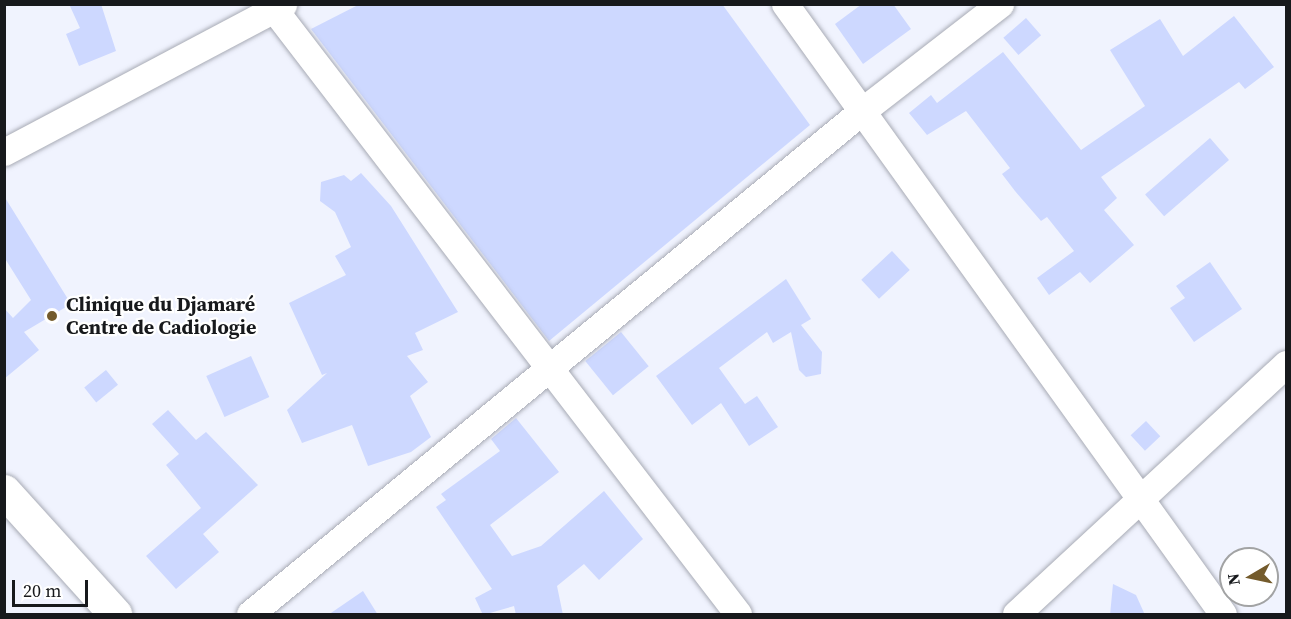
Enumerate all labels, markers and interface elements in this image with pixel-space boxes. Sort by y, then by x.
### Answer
place label: Clinique du Djamaré Centre de Cadiologie [66,292,256,339]
marker: Clinique du Djamaré Centre de Cadiologie [43,307,61,325]
north arrow [1219,547,1279,607]
scale bar [15,568,92,606]
text: N [1221,572,1245,587]
text: 20 m [23,578,61,603]

